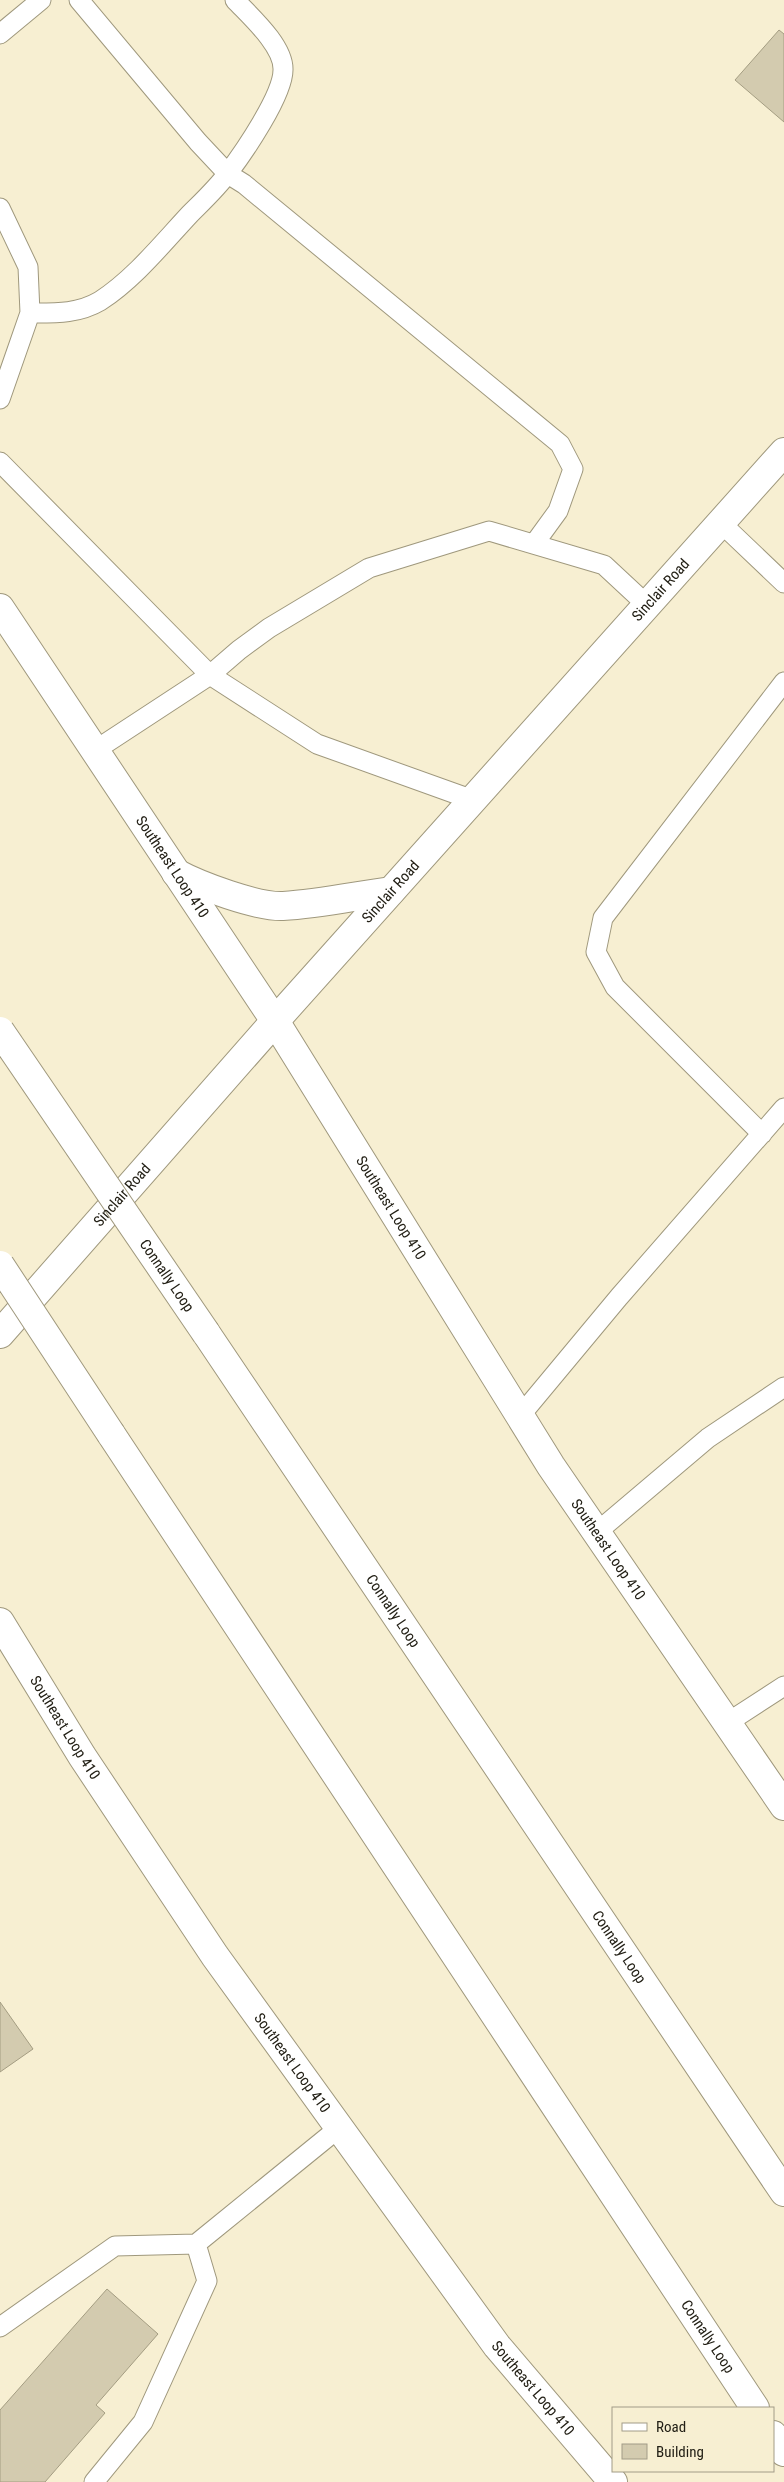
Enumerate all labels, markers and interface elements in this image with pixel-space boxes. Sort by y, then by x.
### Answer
street label: Sinclair Road [628,555,693,625]
street label: Southeast Loop 410 [132,813,213,921]
street label: Sinclair Road [358,857,423,927]
street label: Southeast Loop 410 [352,1153,430,1263]
street label: Sinclair Road [90,1160,155,1230]
street label: Connally Loop [136,1236,198,1315]
street label: Southeast Loop 410 [567,1495,649,1603]
street label: Connally Loop [362,1571,424,1651]
street label: Southeast Loop 410 [26,1673,104,1783]
street label: Connally Loop [588,1907,650,1987]
street label: Southeast Loop 410 [250,2009,334,2116]
street label: Connally Loop [677,2297,738,2377]
street label: Southeast Loop 410 [488,2337,578,2439]
legend [612,2407,774,2472]
text: Road [656,2418,686,2436]
text: Building [656,2443,704,2461]

